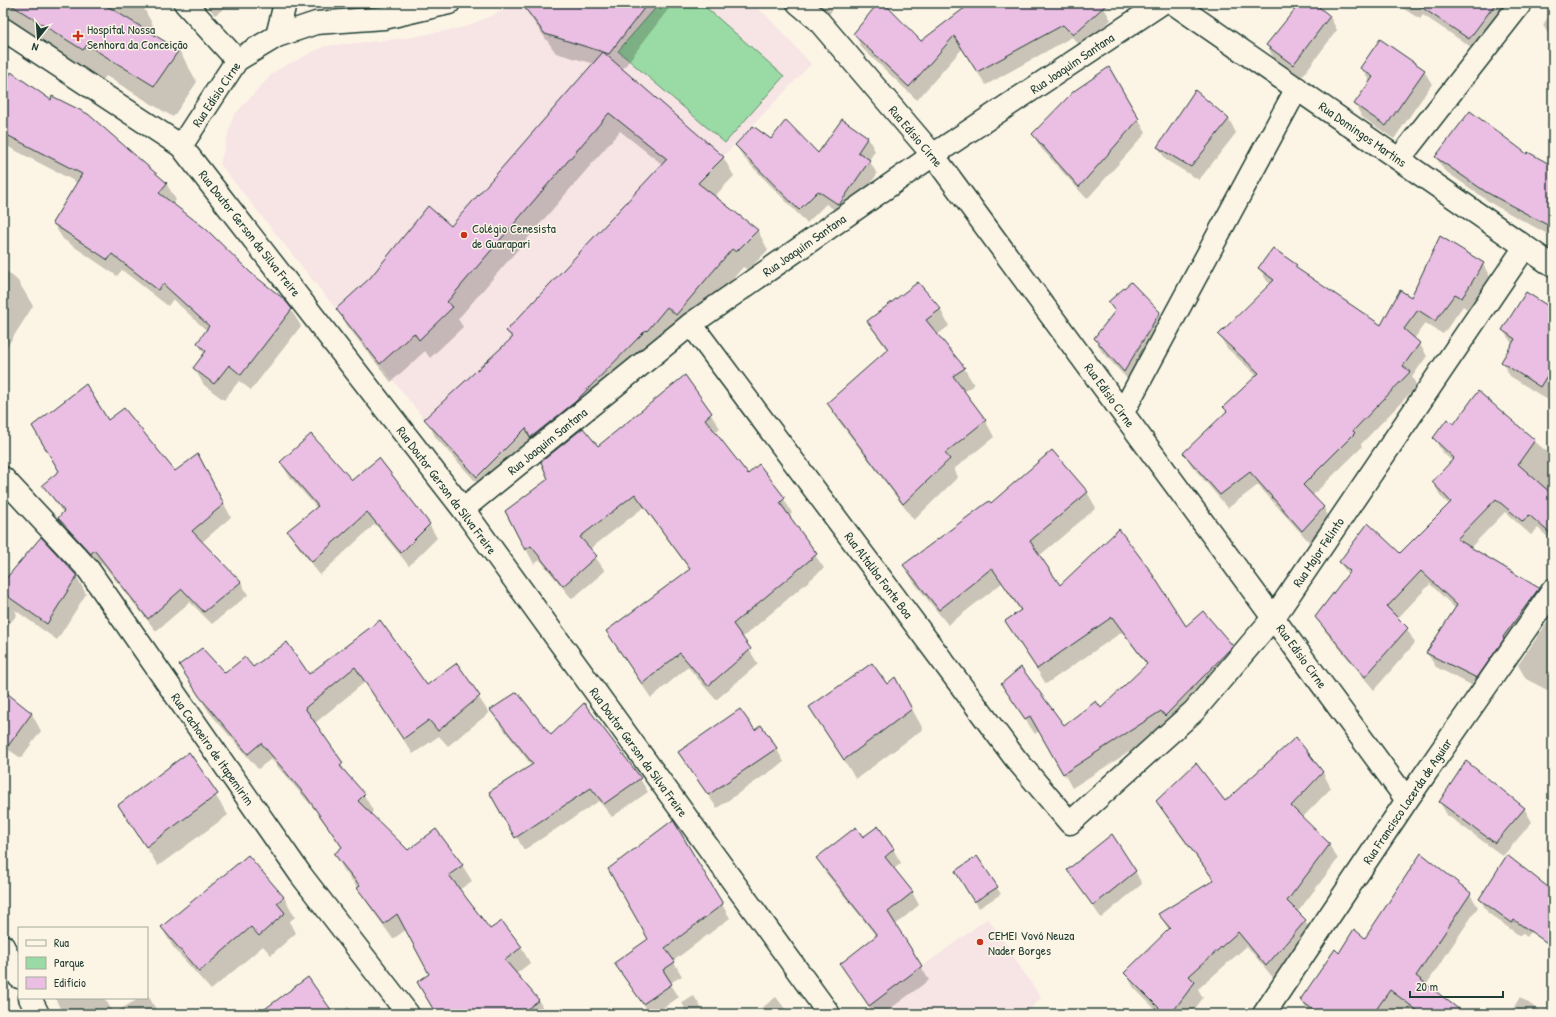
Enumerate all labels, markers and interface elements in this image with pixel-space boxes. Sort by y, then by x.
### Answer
north arrow [18,18,58,58]
place label: Hospital Nossa Senhora da Conceição [87,20,188,53]
street label: Rua Joaquim Santana [1026,28,1118,98]
marker: Hospital Nossa Senhora da Conceição [72,30,84,42]
text: N [30,40,40,55]
street label: Rua Edísio Cirne [188,58,244,130]
street label: Rua Domingos Martins [1316,97,1410,171]
street label: Rua Edísio Cirne [885,101,947,171]
street label: Rua Doutor Gerson da Silva Freire [195,166,305,300]
street label: Rua Joaquim Santana [759,210,849,280]
place label: Colégio Cenesista de Guarapari [472,219,556,252]
marker: Colégio Cenesista de Guarapari [459,230,469,240]
street label: Rua Edísio Cirne [1081,359,1139,431]
street label: Rua Joaquim Santana [503,403,591,479]
street label: Rua Doutor Gerson da Silva Freire [393,422,501,558]
street label: Rua Major Felinto [1288,514,1348,590]
street label: Rua Altaliba Fonte Boa [841,528,917,622]
street label: Rua Edísio Cirne [1273,620,1331,692]
street label: Rua Doutor Gerson da Silva Freire [586,684,692,820]
street label: Rua Cachoeiro de Itapemirim [167,689,259,809]
street label: Rua Francisco Lacerda de Aguiar [1358,735,1456,867]
place label: CEMEI Vovó Neuza Nader Borges [988,926,1074,959]
legend [18,927,148,999]
text: Rua [54,934,69,951]
marker: CEMEI Vovó Neuza Nader Borges [975,937,985,947]
text: Parque [54,954,84,971]
scale bar [1410,973,1503,999]
text: Edifício [54,974,86,991]
text: 20 m [1416,978,1438,995]

